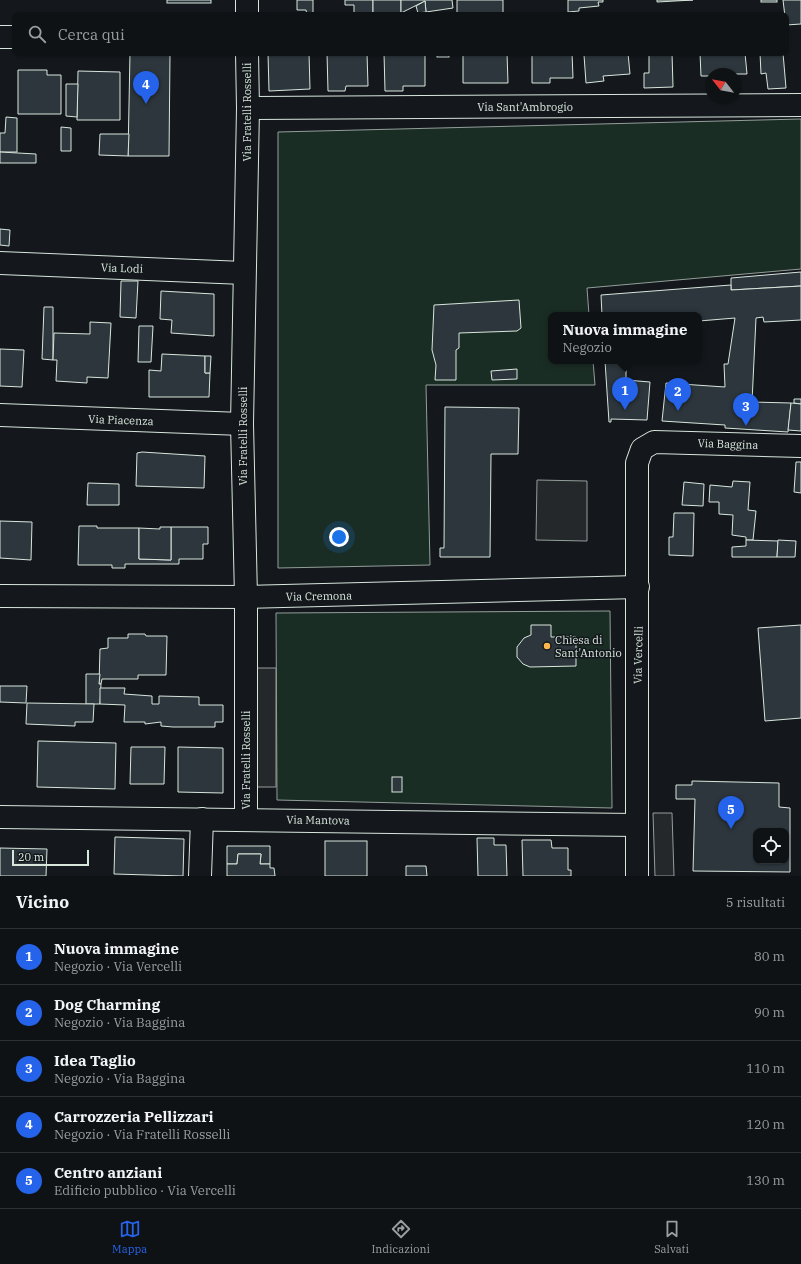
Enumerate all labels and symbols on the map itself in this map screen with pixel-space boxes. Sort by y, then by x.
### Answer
street label: Via Fratelli Rosselli [240,62,254,161]
north arrow [705,68,741,104]
pin: 4 [133,71,159,104]
street label: Via Sant'Ambrogio [477,100,573,114]
street label: Via Lodi [101,260,144,276]
pin: 1 [612,377,638,410]
pin: 2 [665,378,691,411]
street label: Via Fratelli Rosselli [236,386,250,485]
pin: 3 [733,393,759,426]
street label: Via Piacenza [88,412,154,428]
street label: Via Baggina [697,436,759,452]
your location [329,527,349,547]
street label: Via Cremona [286,588,352,604]
street label: Via Vercelli [630,625,646,684]
place label: Chiesa di Sant'Antonio [555,633,622,660]
marker: Chiesa di Sant'Antonio [542,641,552,651]
street label: Via Fratelli Rosselli [239,710,253,809]
pin: 5 [718,796,744,829]
street label: Via Mantova [286,812,350,828]
scale bar [12,848,89,867]

